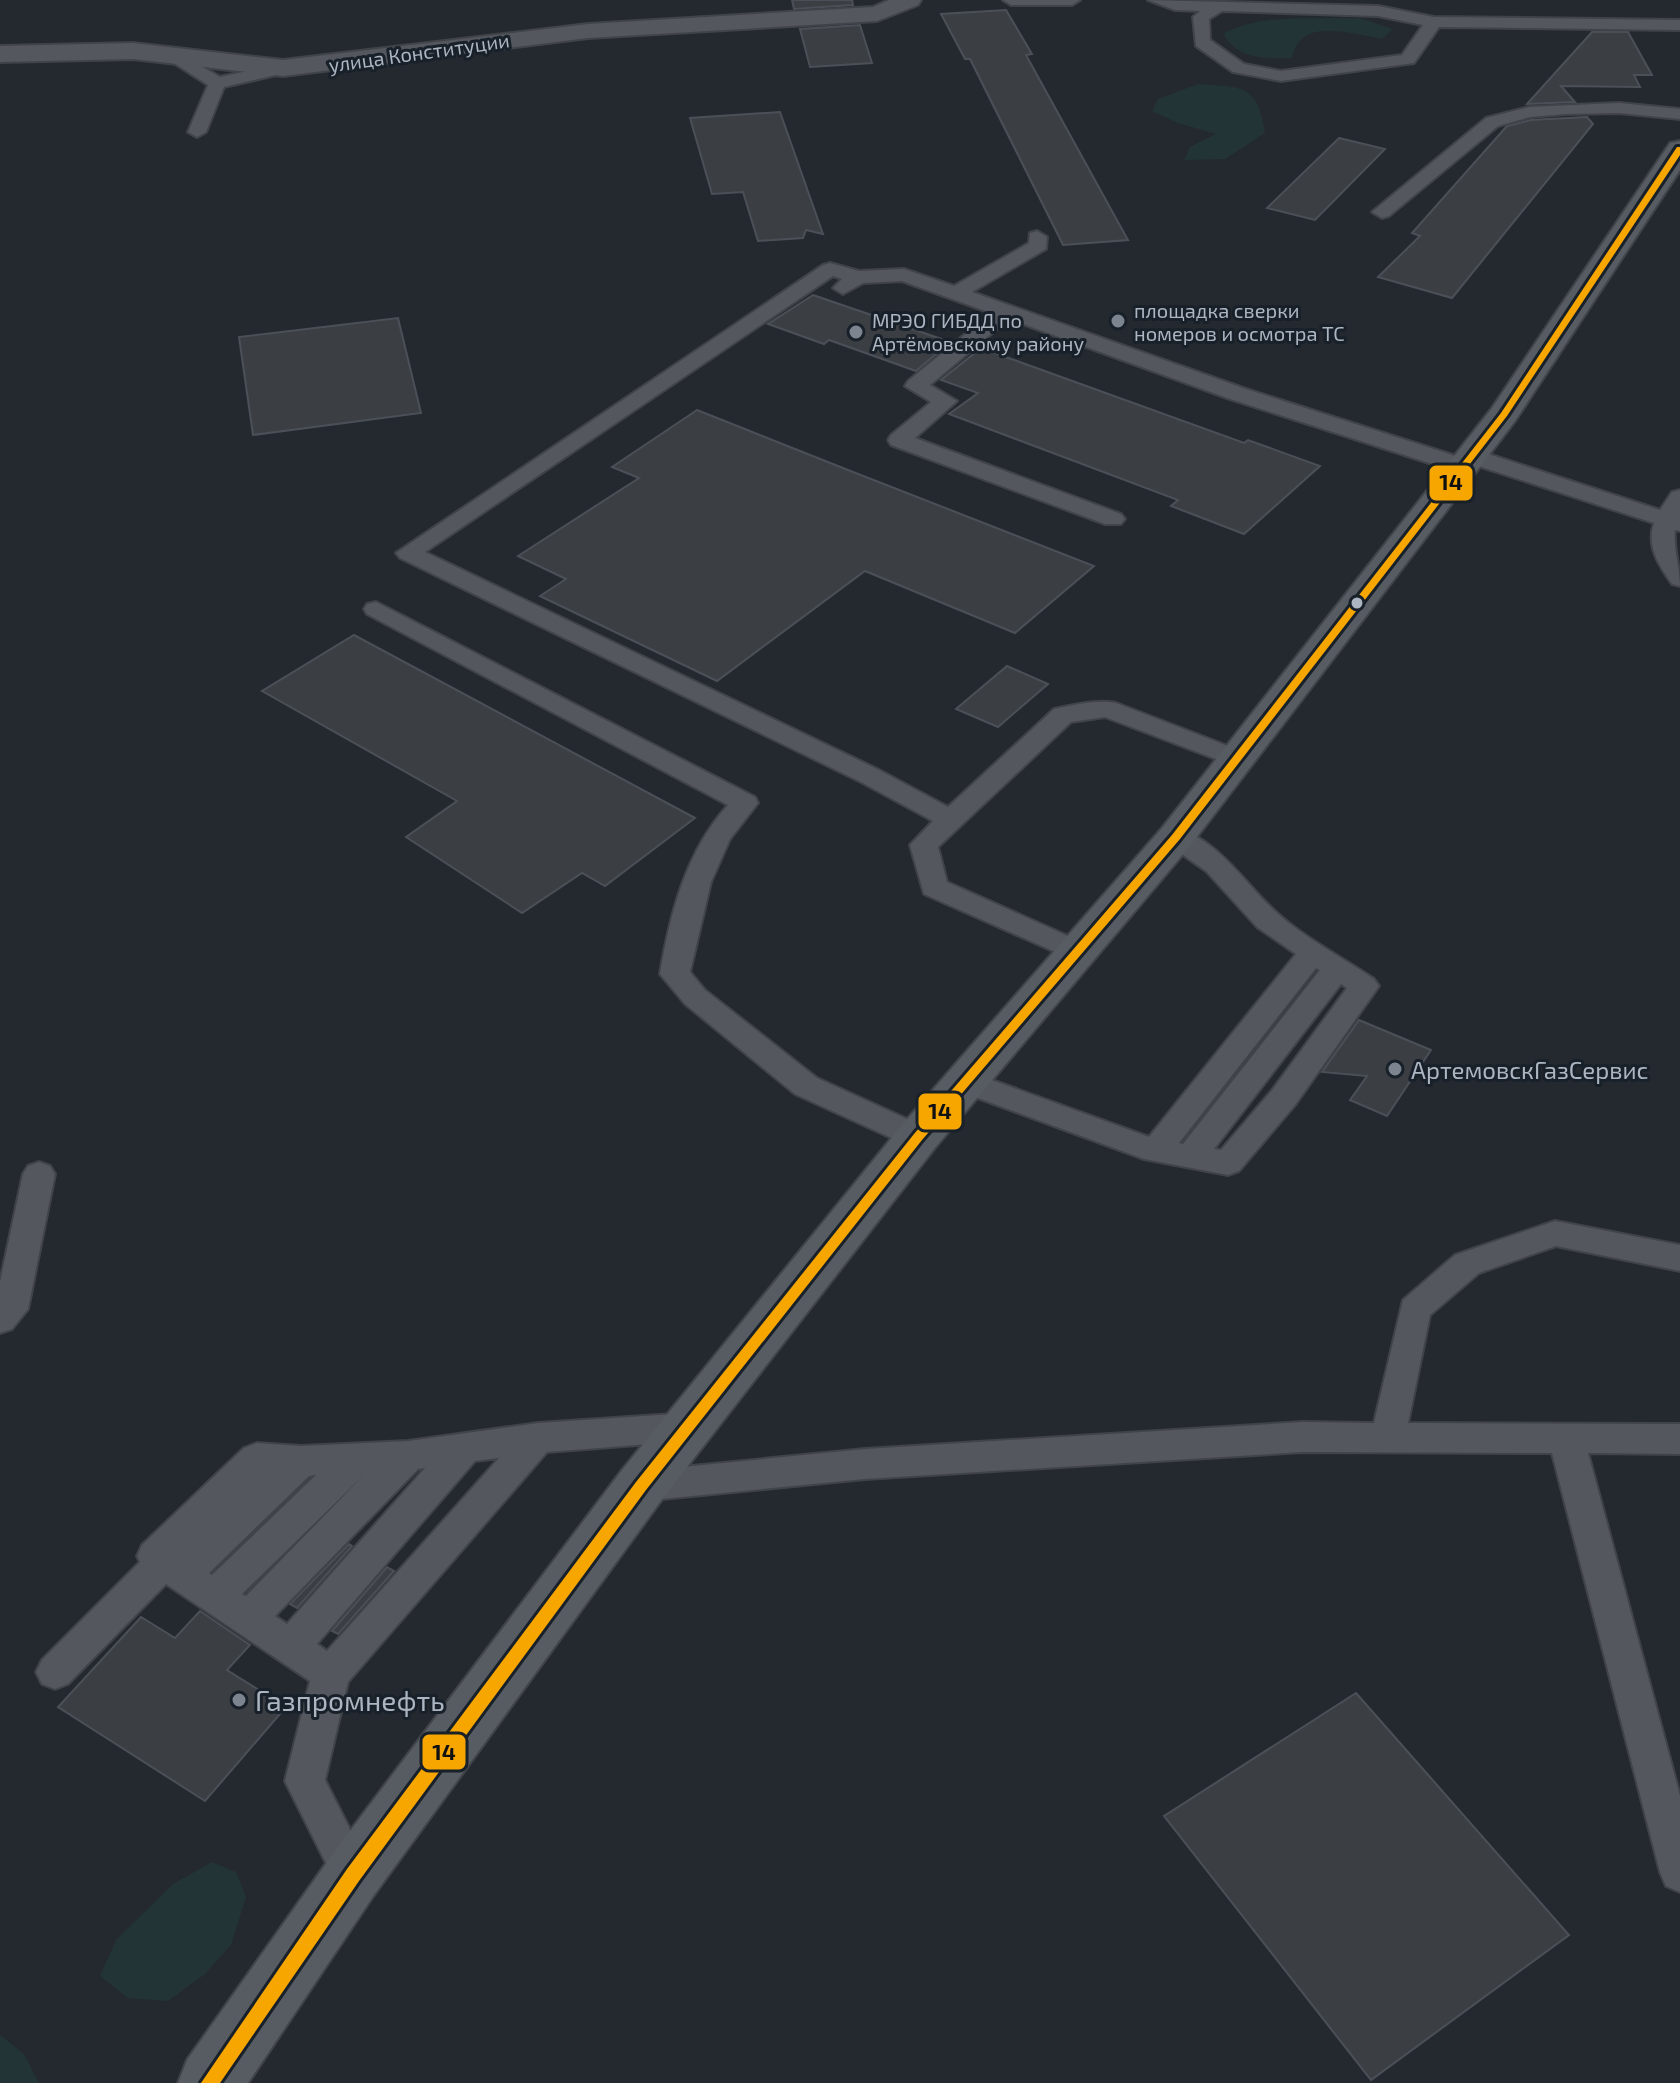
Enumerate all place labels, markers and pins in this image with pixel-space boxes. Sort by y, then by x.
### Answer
place label: площадка сверки номеров и осмотра ТС [1134,298,1345,345]
place label: МРЭО ГИБДД по Артёмовскому району [872,308,1084,356]
marker: площадка сверки номеров и осмотра ТС [1109,312,1127,330]
marker: МРЭО ГИБДД по Артёмовскому району [847,323,865,341]
unlabelled marker [1349,595,1365,611]
place label: АртемовскГазСервис [1411,1055,1648,1084]
marker: АртемовскГазСервис [1386,1060,1404,1078]
place label: Газпромнефть [255,1683,445,1717]
marker: Газпромнефть [230,1691,248,1709]

